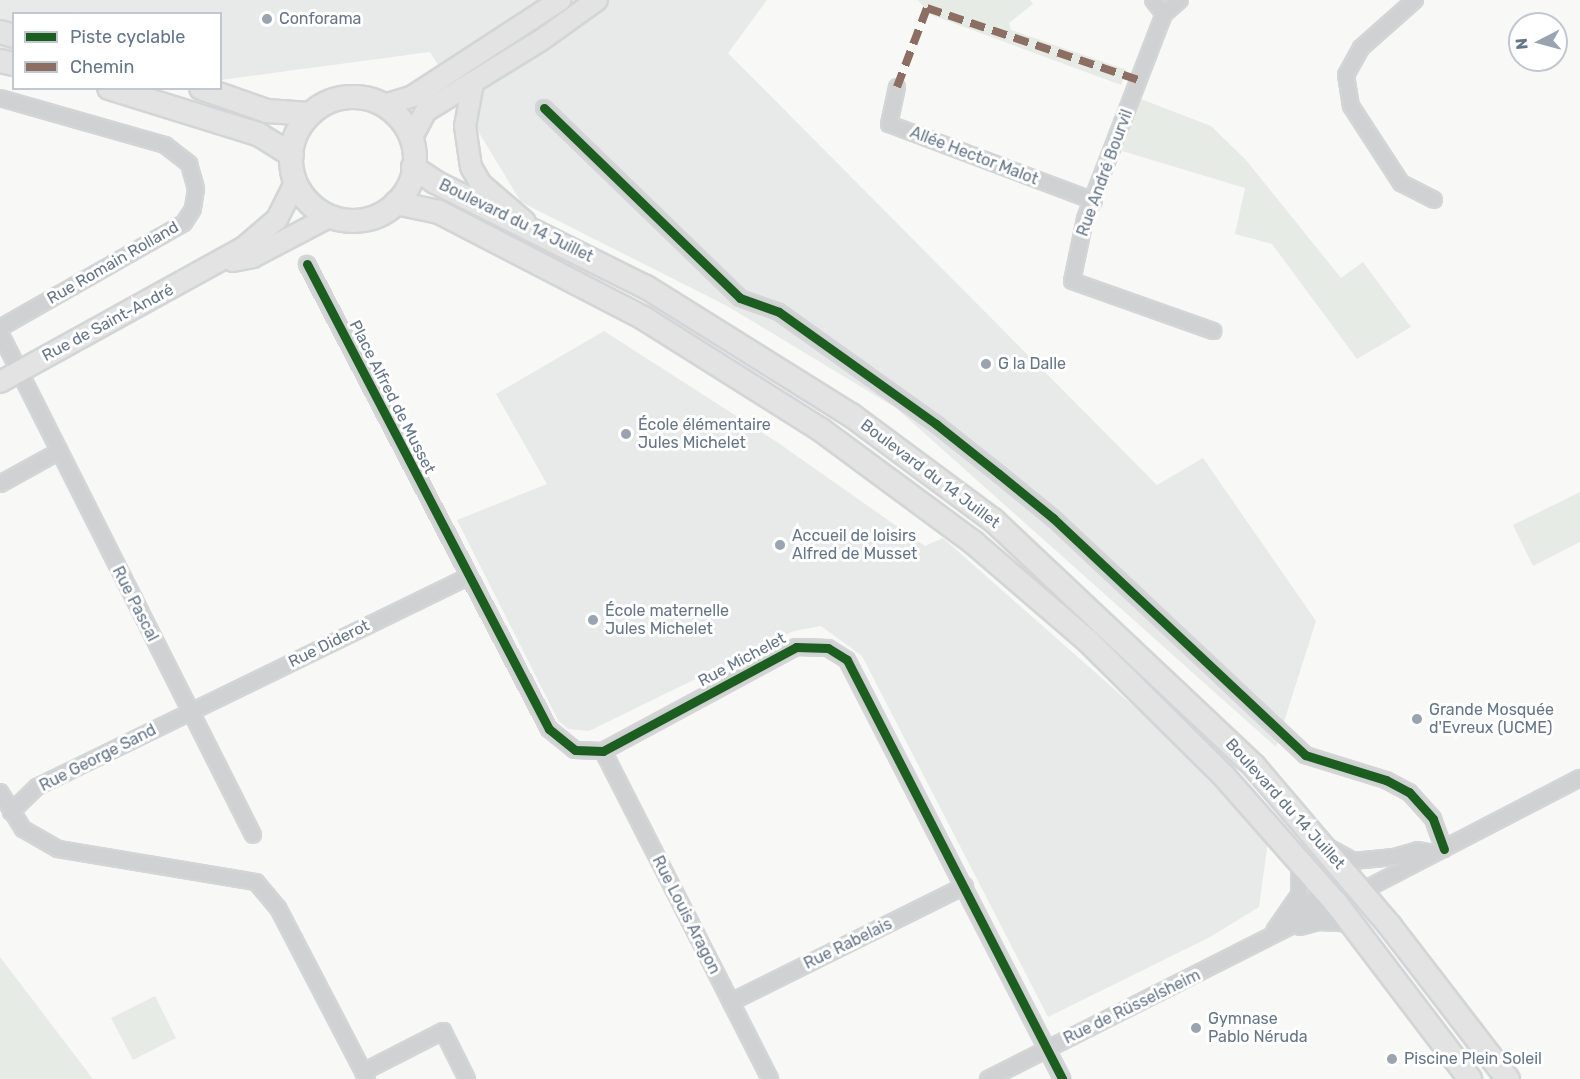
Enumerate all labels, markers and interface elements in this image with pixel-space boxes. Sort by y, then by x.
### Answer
place label: Conforama [279,9,361,29]
legend [12,12,222,90]
marker: Conforama [260,12,274,26]
north arrow [1508,12,1568,72]
text: Piste cyclable [70,26,185,48]
text: N [1512,37,1532,50]
text: Chemin [70,56,134,78]
street label: Rue André Bourvil [1073,107,1137,239]
street label: Allée Hector Malot [907,123,1041,189]
street label: Boulevard du 14 Juillet [436,175,596,267]
street label: Rue Romain Rolland [44,218,182,308]
street label: Rue de Saint-André [39,280,177,366]
street label: Place Alfred de Musset [345,317,439,477]
place label: G la Dalle [998,354,1066,374]
marker: G la Dalle [979,357,993,371]
place label: École élémentaire Jules Michelet [638,415,771,453]
street label: Boulevard du 14 Juillet [857,415,1003,533]
marker: École élémentaire Jules Michelet [619,427,633,441]
place label: Accueil de loisirs Alfred de Musset [792,526,917,564]
marker: Accueil de loisirs Alfred de Musset [773,538,787,552]
street label: Rue Pascal [108,563,162,645]
place label: École maternelle Jules Michelet [605,601,729,639]
marker: École maternelle Jules Michelet [586,613,600,627]
street label: Rue Diderot [285,616,373,672]
street label: Rue Michelet [695,629,789,691]
place label: Grande Mosquée d'Evreux (UCME) [1429,700,1554,738]
marker: Grande Mosquée d'Evreux (UCME) [1410,712,1424,726]
street label: Rue George Sand [36,720,160,796]
street label: Boulevard du 14 Juillet [1221,735,1349,873]
street label: Rue Louis Aragon [648,852,724,978]
street label: Rue Rabelais [801,914,895,974]
street label: Rue de Rüsselsheim [1061,966,1203,1048]
place label: Gymnase Pablo Néruda [1208,1009,1308,1047]
marker: Gymnase Pablo Néruda [1189,1021,1203,1035]
place label: Piscine Plein Soleil [1404,1049,1542,1069]
marker: Piscine Plein Soleil [1385,1052,1399,1066]

